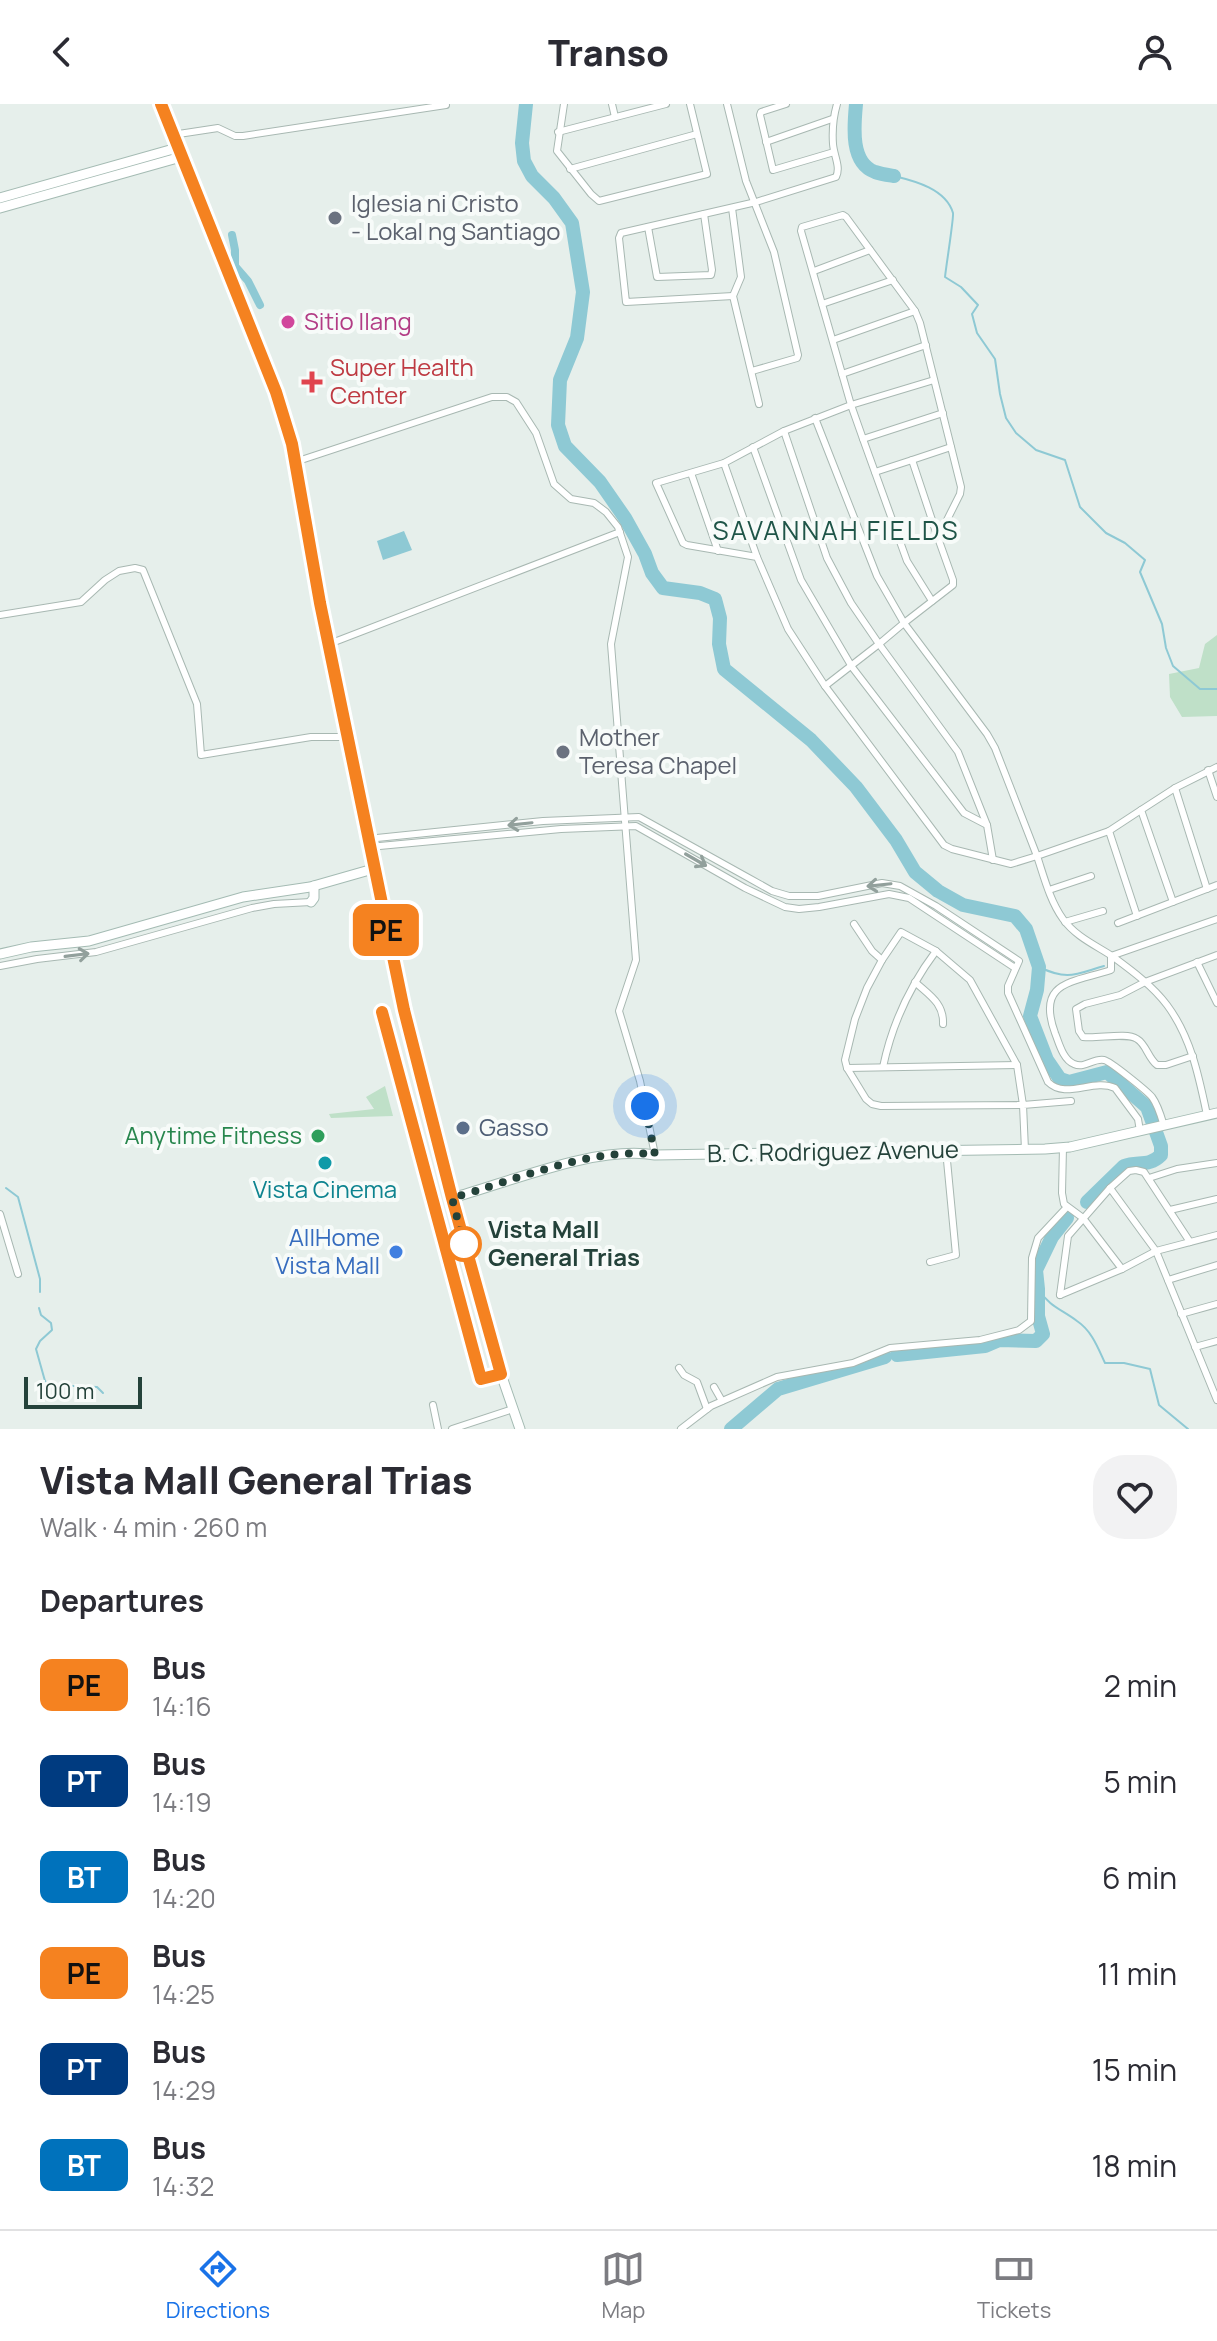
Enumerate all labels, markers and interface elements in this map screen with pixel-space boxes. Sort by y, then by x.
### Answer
text: Transo [548,28,669,77]
icon: back [40,30,84,74]
icon: person [1133,30,1177,74]
place label: Iglesia ni Cristo - Lokal ng Santiago [351,186,561,247]
marker: Iglesia ni Cristo - Lokal ng Santiago [326,209,344,227]
place label: Sitio Ilang [304,304,412,337]
marker: Sitio Ilang [279,313,297,331]
place label: Super Health Center [330,350,474,411]
marker: Super Health Center [301,371,323,393]
district label: SAVANNAH FIELDS [713,512,959,548]
place label: Mother Teresa Chapel [579,720,737,781]
marker: Mother Teresa Chapel [554,743,572,761]
one-way arrow [507,816,534,831]
one-way arrow [684,852,707,868]
one-way arrow [866,878,893,893]
line badge: PE [350,904,422,956]
text: PE [369,911,403,949]
one-way arrow [63,948,90,963]
your location [625,1086,665,1126]
place label: Gasso [479,1110,549,1143]
place label: Anytime Fitness [124,1118,302,1151]
marker: Gasso [454,1119,472,1137]
marker: Anytime Fitness [309,1127,327,1145]
street label: B. C. Rodriguez Avenue [707,1132,959,1169]
marker: Vista Cinema [316,1154,334,1172]
place label: Vista Cinema [253,1172,397,1205]
place label: Vista Mall General Trias [488,1212,640,1273]
place label: AllHome Vista Mall [275,1220,380,1281]
marker: Vista Mall General Trias [447,1227,481,1261]
marker: AllHome Vista Mall [387,1243,405,1261]
scale bar [24,1373,142,1409]
text: 100 m [36,1376,94,1406]
text: Vista Mall General Trias [40,1453,473,1505]
button: heart [1093,1455,1177,1539]
text: Walk · 4 min · 260 m [40,1509,267,1545]
text: Departures [40,1580,204,1621]
text: Bus [152,1647,206,1688]
text: 2 min [1104,1665,1177,1706]
text: PE [67,1666,101,1704]
text: 14:16 [152,1688,212,1724]
text: Bus [152,1743,206,1784]
text: 5 min [1103,1761,1177,1802]
text: PT [67,1762,101,1800]
text: 14:19 [152,1784,212,1820]
text: Bus [152,1839,206,1880]
text: 6 min [1102,1857,1177,1898]
text: BT [67,1858,101,1896]
text: 14:20 [152,1880,216,1916]
text: Bus [152,1935,206,1976]
text: 11 min [1097,1953,1177,1994]
text: PE [67,1954,101,1992]
text: 14:25 [152,1976,215,2012]
text: Bus [152,2031,206,2072]
text: 15 min [1092,2049,1177,2090]
text: PT [67,2050,101,2088]
text: 14:29 [152,2072,216,2108]
text: Bus [152,2127,206,2168]
text: 18 min [1092,2145,1177,2186]
text: BT [67,2146,101,2184]
text: 14:32 [152,2168,214,2204]
tab: Directions [166,2247,270,2325]
tab: Map [601,2247,645,2325]
tab: Tickets [977,2247,1051,2325]

